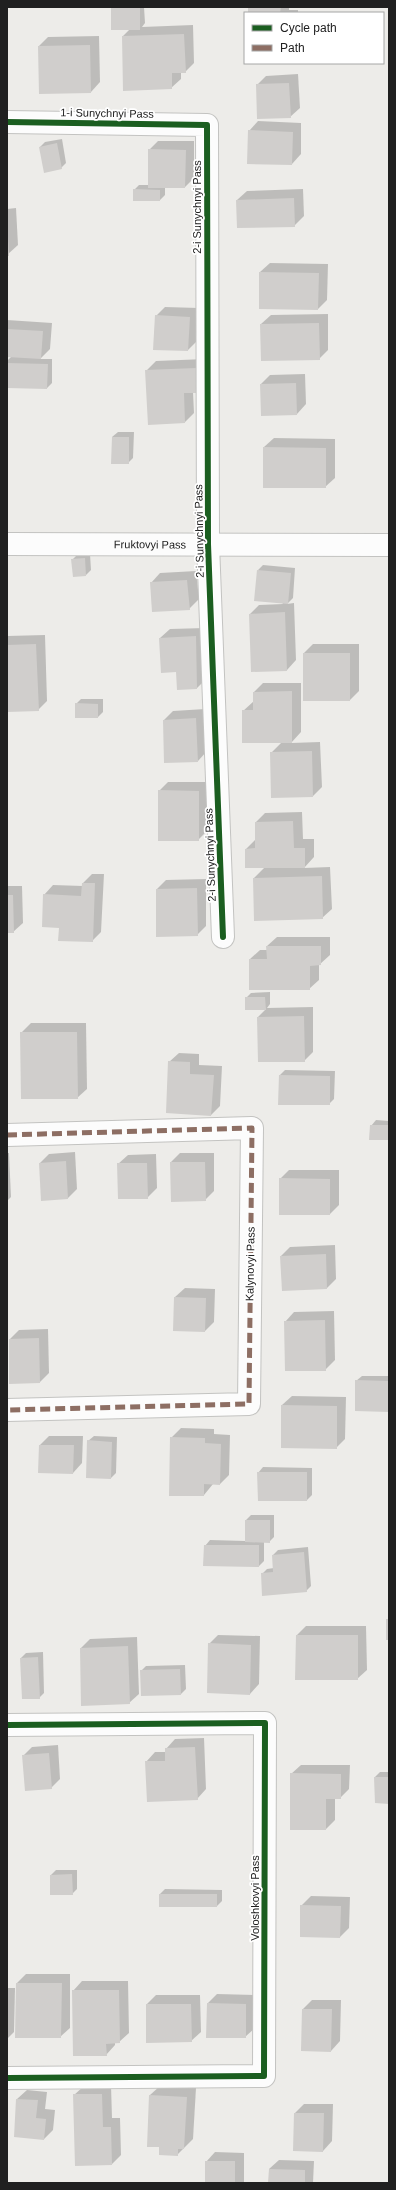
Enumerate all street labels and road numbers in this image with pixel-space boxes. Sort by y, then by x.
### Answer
street label: 1-i Sunychnyi Pass [60,106,154,120]
street label: 2-i Sunychnyi Pass [191,160,203,254]
street label: 2-i Sunychnyi Pass [192,484,206,578]
street label: Fruktovyi Pass [114,538,187,550]
street label: 2-i Sunychnyi Pass [202,808,218,902]
street label: Kalynovyi Pass [243,1226,257,1301]
street label: Voloshkovyi Pass [249,1855,261,1941]

